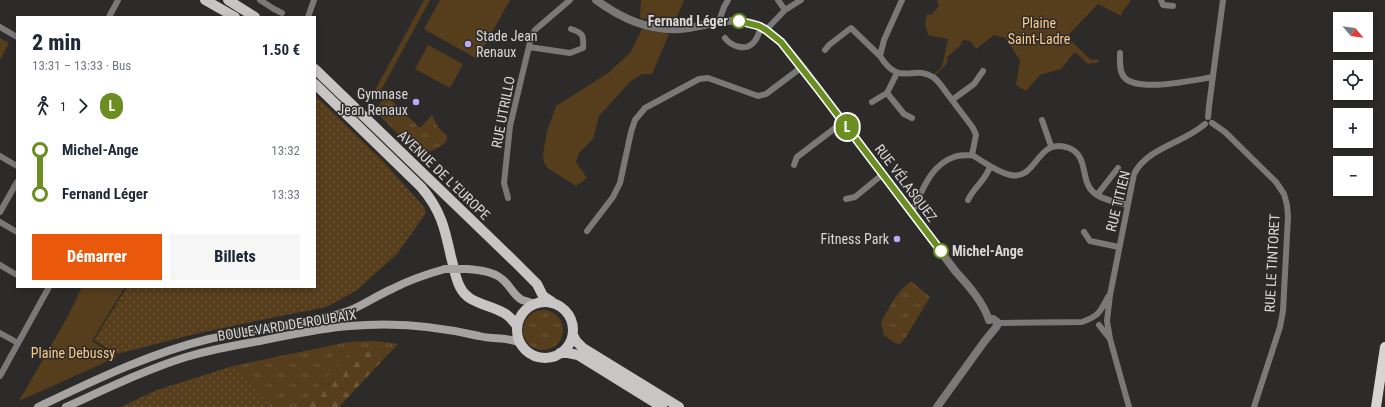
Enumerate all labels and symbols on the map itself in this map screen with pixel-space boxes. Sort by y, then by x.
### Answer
north arrow [1333,12,1373,52]
place label: Fernand Léger [648,13,728,29]
marker: Fernand Léger [731,13,747,29]
park label: Plaine Saint-Ladre [1008,15,1071,47]
place label: Stade Jean Renaux [476,28,538,60]
marker: Stade Jean Renaux [463,39,473,49]
street label: RUE UTRILLO [488,75,518,149]
place label: Gymnase Jean Renaux [338,86,408,118]
marker: Gymnase Jean Renaux [411,97,421,107]
line badge: L [834,114,860,140]
street label: AVENUE DE L'EUROPE [395,127,493,223]
street label: RUE VÉLASQUEZ [872,140,941,225]
street label: RUE TITIEN [1103,169,1133,233]
street label: RUE LE TINTORET [1261,213,1283,313]
place label: Fitness Park [821,231,890,247]
marker: Fitness Park [892,234,902,244]
marker: Michel-Ange [933,243,949,259]
place label: Michel-Ange [952,243,1024,259]
street label: BOULEVARD DE ROUBAIX [216,306,358,344]
park label: Plaine Debussy [31,345,115,361]

